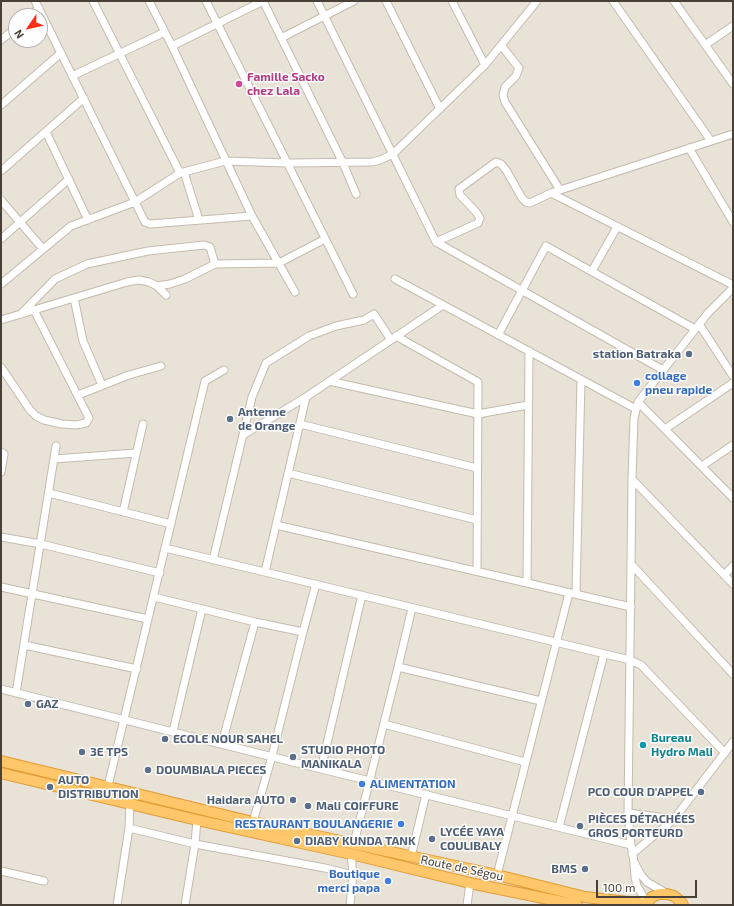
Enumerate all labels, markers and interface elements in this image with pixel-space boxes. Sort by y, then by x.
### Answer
north arrow [8,8,48,48]
text: N [11,28,26,41]
place label: Famille Sacko chez Lala [247,70,325,98]
marker: Famille Sacko chez Lala [234,79,244,89]
place label: station Batraka [593,347,681,361]
marker: station Batraka [684,349,694,359]
place label: collage pneu rapide [645,369,712,397]
marker: collage pneu rapide [632,378,642,388]
place label: Antenne de Orange [238,405,296,433]
marker: Antenne de Orange [225,414,235,424]
place label: GAZ [36,697,59,711]
marker: GAZ [23,699,33,709]
place label: Bureau Hydro Mali [651,731,713,759]
place label: ECOLE NOUR SAHEL [173,732,283,746]
marker: ECOLE NOUR SAHEL [160,734,170,744]
marker: Bureau Hydro Mali [638,740,648,750]
place label: STUDIO PHOTO MANIKALA [301,743,385,771]
place label: 3E TPS [90,745,128,759]
marker: 3E TPS [77,747,87,757]
marker: STUDIO PHOTO MANIKALA [288,752,298,762]
place label: DOUMBIALA PIECES [156,763,266,777]
marker: DOUMBIALA PIECES [143,765,153,775]
place label: AUTO DISTRIBUTION [58,773,139,801]
place label: ALIMENTATION [370,777,456,791]
marker: ALIMENTATION [357,779,367,789]
marker: AUTO DISTRIBUTION [45,782,55,792]
place label: PCO COUR D'APPEL [588,785,693,799]
marker: PCO COUR D'APPEL [696,787,706,797]
place label: Haidara AUTO [207,793,285,807]
marker: Haidara AUTO [288,795,298,805]
place label: Mali COIFFURE [316,799,399,813]
marker: Mali COIFFURE [303,801,313,811]
place label: PIÈCES DÉTACHÉES GROS PORTEURD [588,812,695,840]
place label: RESTAURANT BOULANGERIE [235,817,393,831]
marker: RESTAURANT BOULANGERIE [396,819,406,829]
marker: PIÈCES DÉTACHÉES GROS PORTEURD [575,821,585,831]
place label: LYCÉE YAYA COULIBALY [440,825,504,853]
place label: DIABY KUNDA TANK [305,834,416,848]
marker: LYCÉE YAYA COULIBALY [427,834,437,844]
marker: DIABY KUNDA TANK [292,836,302,846]
street label: Route de Ségou [419,852,505,884]
place label: BMS [551,862,577,876]
marker: BMS [580,864,590,874]
place label: Boutique merci papa [318,867,380,895]
scale bar [598,872,699,898]
marker: Boutique merci papa [383,876,393,886]
text: 100 m [603,880,635,894]

